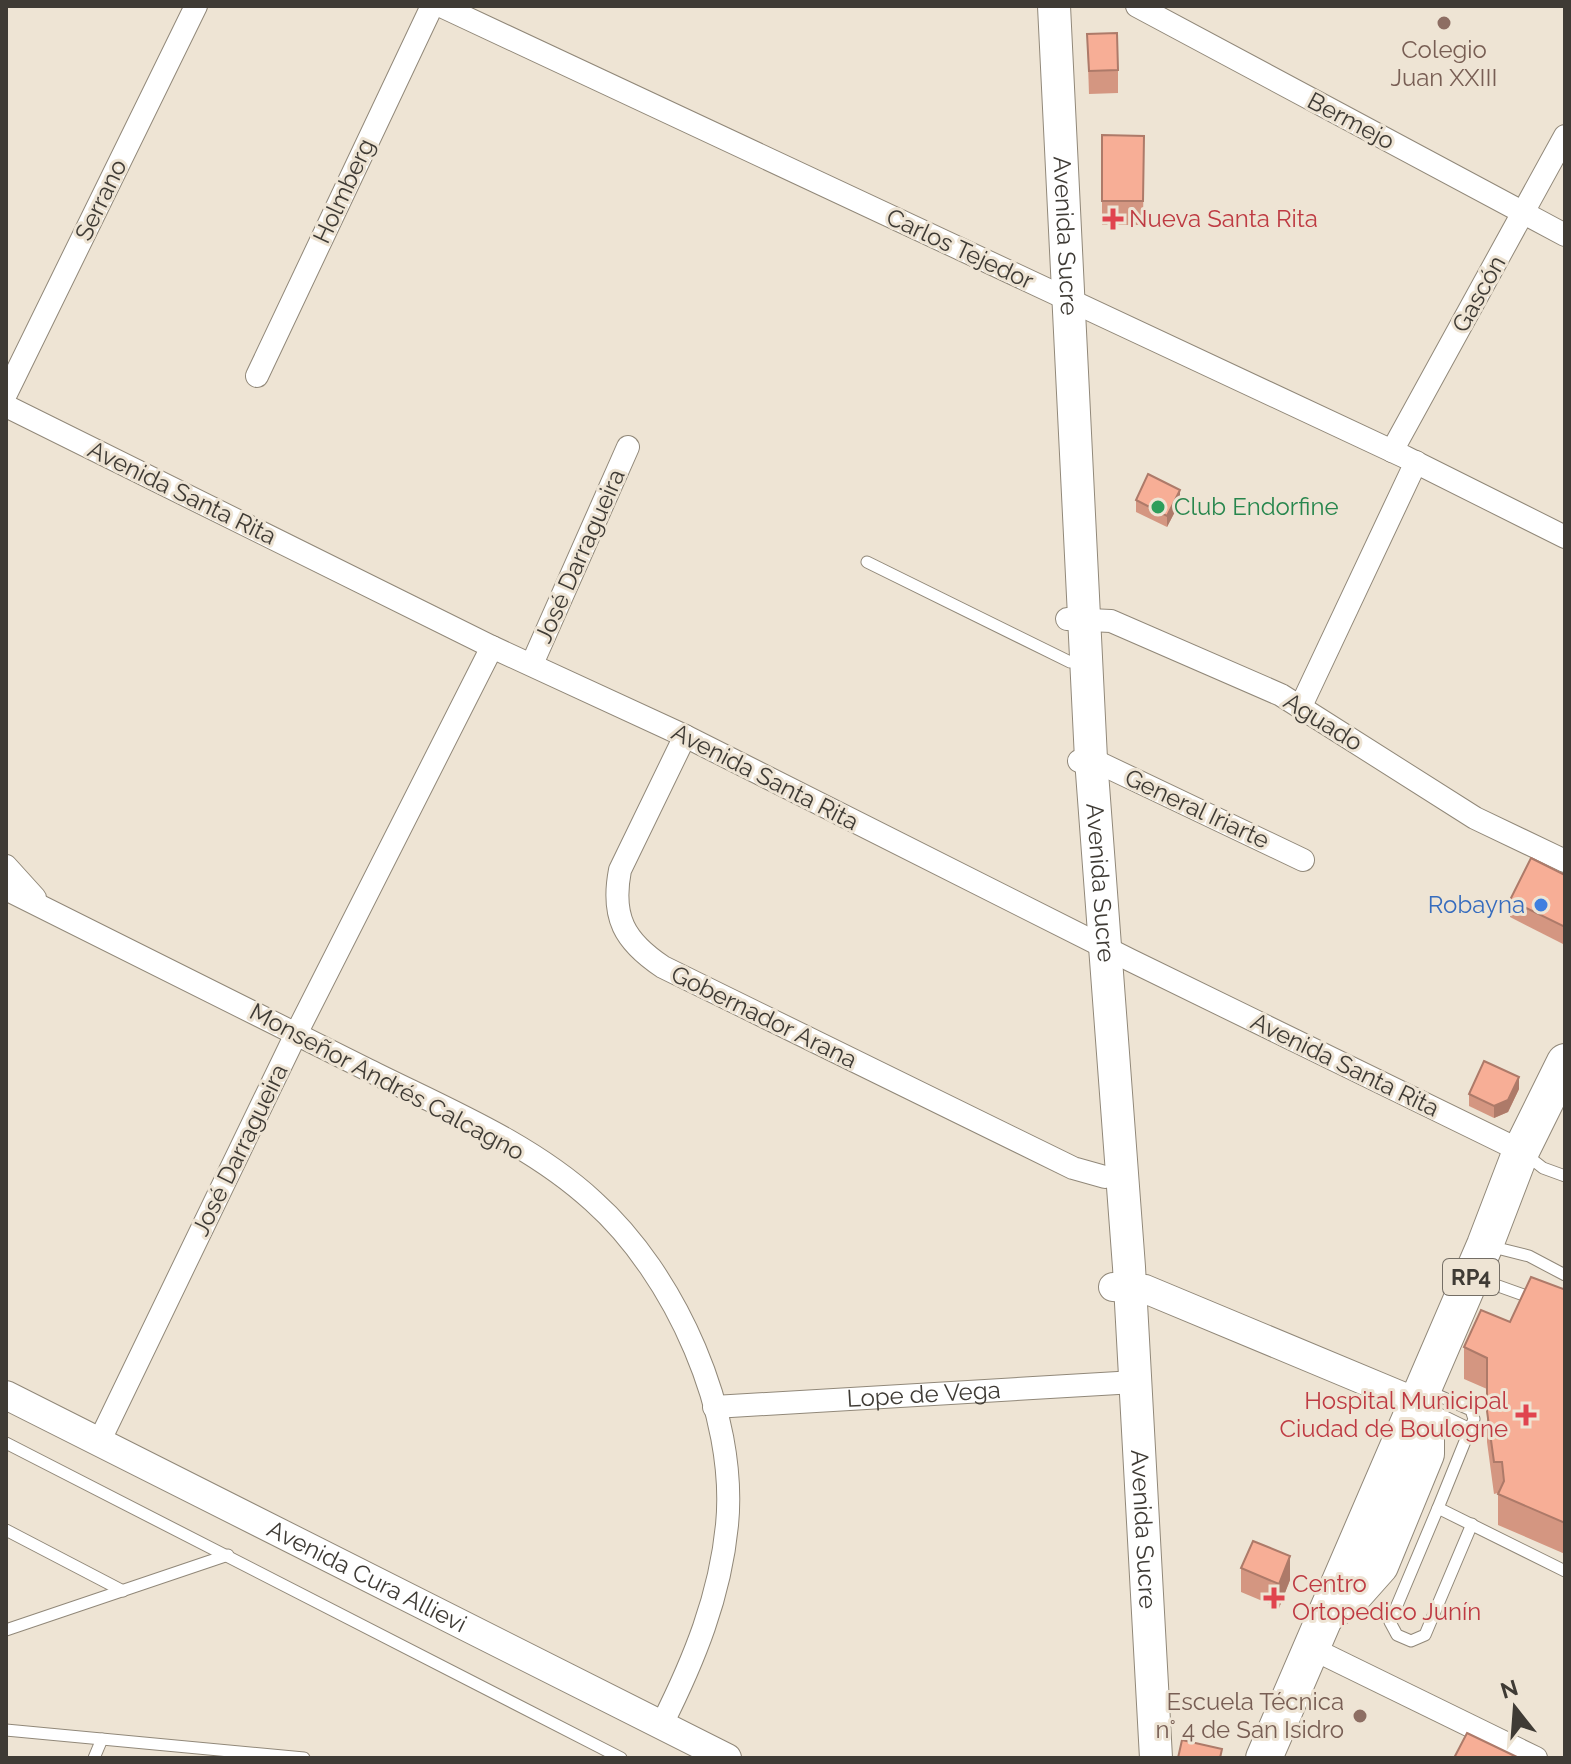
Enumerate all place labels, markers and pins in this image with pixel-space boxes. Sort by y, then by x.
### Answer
marker: Colegio Juan XXIII [1435,14,1453,32]
place label: Colegio Juan XXIII [1391,35,1497,92]
place label: Nueva Santa Rita [1129,204,1318,233]
marker: Nueva Santa Rita [1104,210,1122,228]
place label: Club Endorfine [1174,492,1338,521]
marker: Club Endorfine [1149,498,1167,516]
place label: Robayna [1428,890,1525,919]
marker: Robayna [1532,896,1550,914]
place label: Hospital Municipal Ciudad de Boulogne [1280,1386,1508,1443]
marker: Hospital Municipal Ciudad de Boulogne [1515,1404,1537,1426]
place label: Centro Ortopedico Junín [1292,1569,1481,1626]
marker: Centro Ortopedico Junín [1263,1587,1285,1609]
place label: Escuela Técnica n° 4 de San Isidro [1155,1687,1344,1744]
marker: Escuela Técnica n° 4 de San Isidro [1351,1707,1369,1725]

